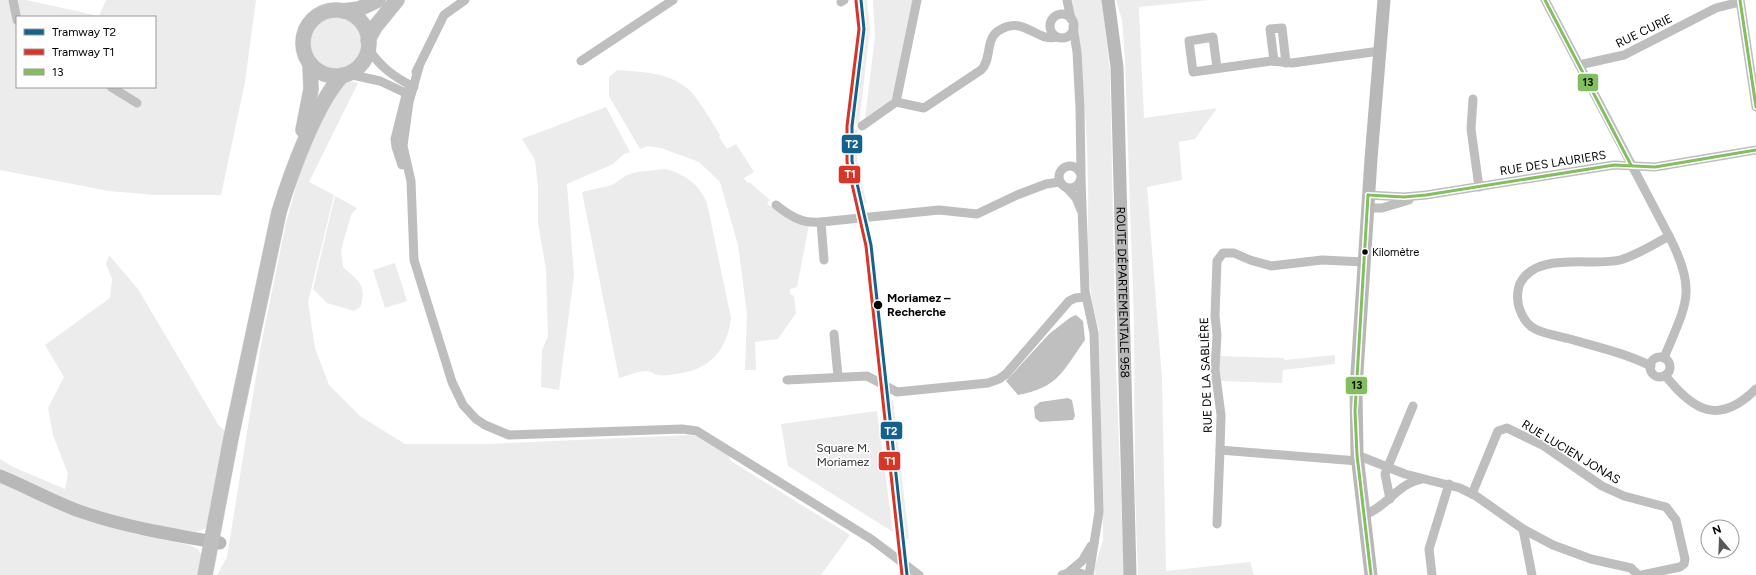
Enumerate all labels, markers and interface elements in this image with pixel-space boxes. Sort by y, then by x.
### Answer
street label: RUE CURIE [1613,11,1675,51]
legend [16,16,156,88]
text: Tramway T2 [52,25,116,39]
text: Tramway T1 [52,45,115,59]
text: 13 [52,65,63,79]
line badge: 13 [1577,73,1599,92]
text: 13 [1583,76,1593,89]
line badge: T2 [841,134,863,154]
text: T2 [846,138,858,151]
street label: RUE DES LAURIERS [1499,148,1607,178]
line badge: T1 [838,165,861,184]
text: T1 [844,168,856,181]
street label: ROUTE DÉPARTEMENTALE 958 [1114,206,1132,378]
place label: Kilomètre [1372,246,1419,259]
marker: Kilomètre [1360,247,1370,257]
place label: Moriamez – Recherche [887,291,951,319]
marker: Moriamez – Recherche [872,299,884,311]
street label: RUE DE LA SABLIÈRE [1197,317,1215,433]
line badge: 13 [1345,376,1368,395]
text: 13 [1352,379,1362,392]
street label: RUE LUCIEN JONAS [1519,417,1623,487]
line badge: T2 [880,421,903,440]
text: T2 [885,425,897,438]
park label: Square M. Moriamez [816,441,870,469]
line badge: T1 [878,451,901,471]
text: T1 [884,455,896,468]
north arrow [1700,519,1740,559]
text: N [1711,522,1723,538]

